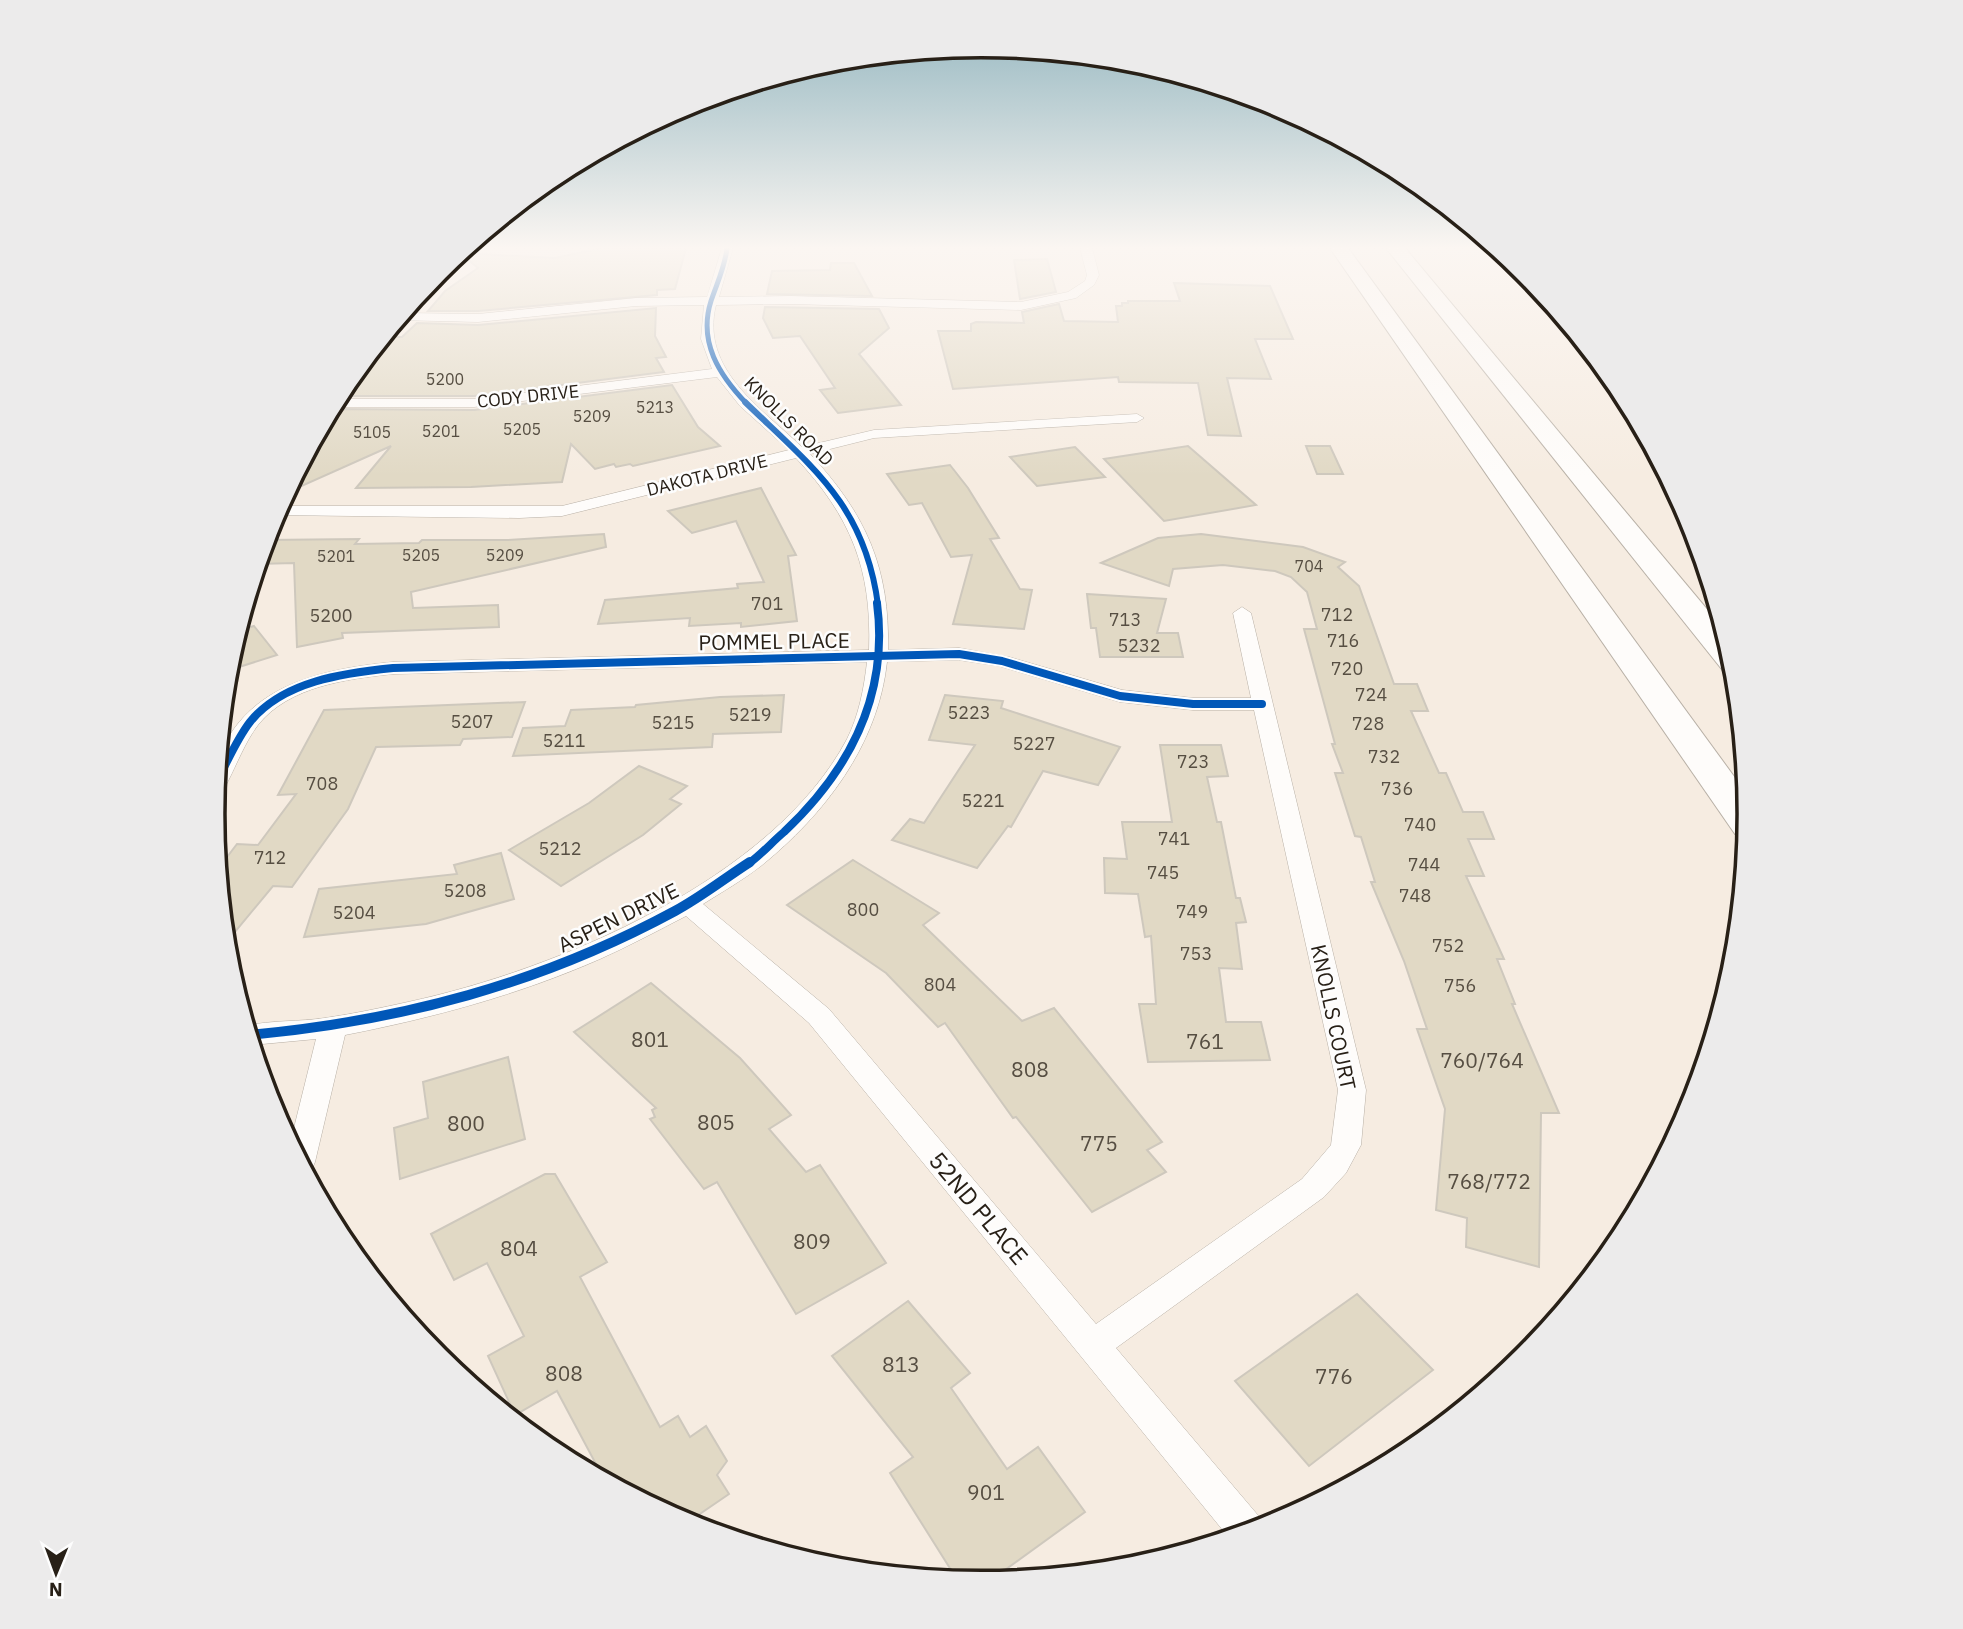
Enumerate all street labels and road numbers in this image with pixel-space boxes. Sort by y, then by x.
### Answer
street label: KNOLLS ROAD [739,371,839,471]
street label: CODY DRIVE [476,379,580,413]
street label: DAKOTA DRIVE [644,449,770,501]
street label: POMMEL PLACE [698,626,850,656]
street label: ASPEN DRIVE [553,876,683,958]
street label: KNOLLS COURT [1305,942,1363,1092]
street label: 52ND PLACE [922,1145,1036,1271]

